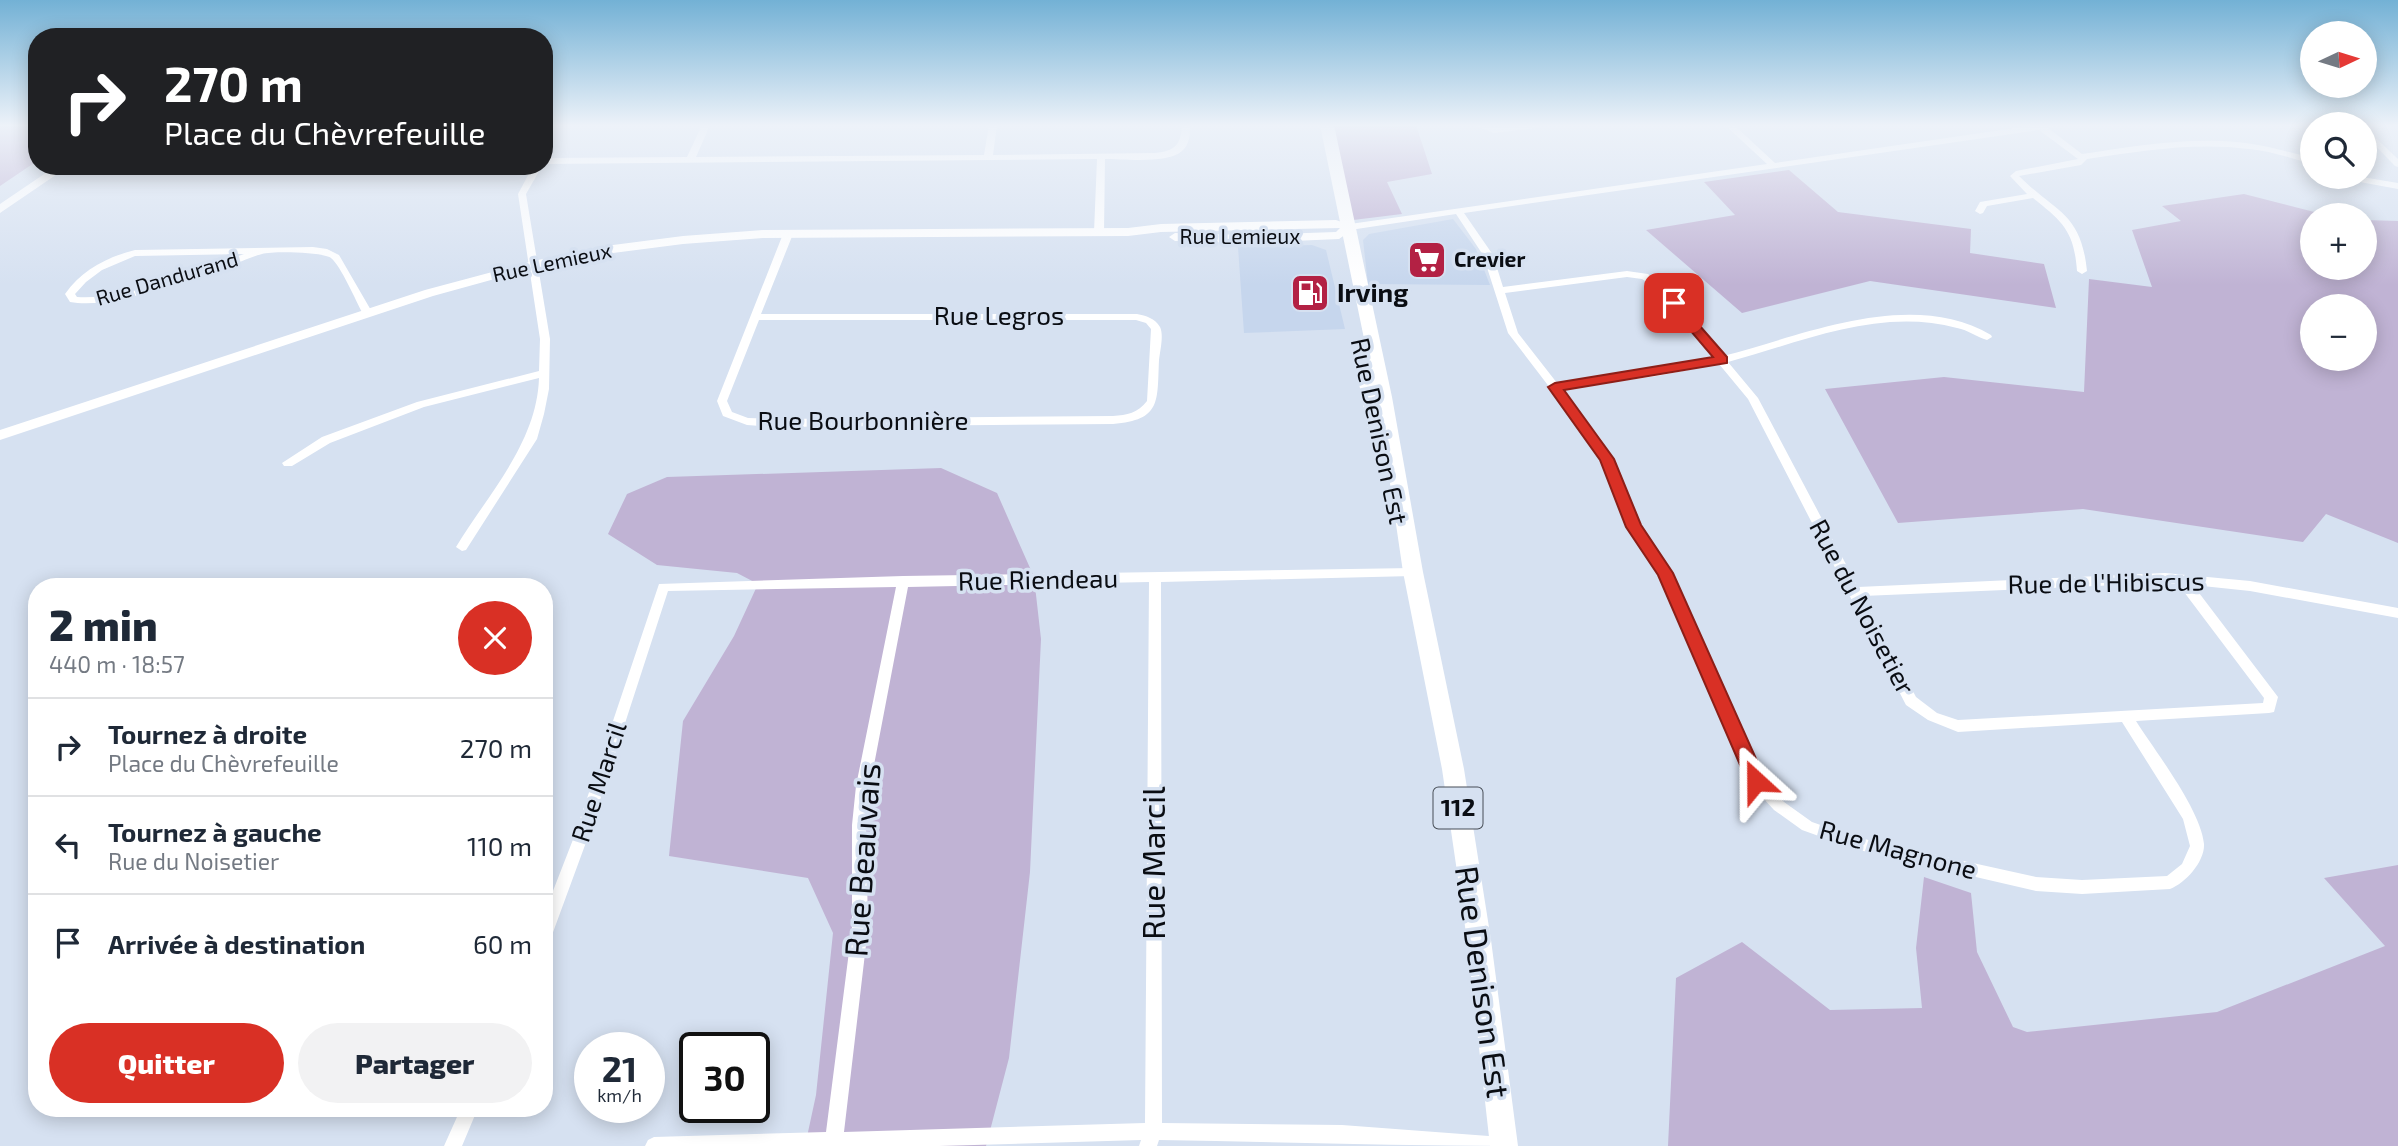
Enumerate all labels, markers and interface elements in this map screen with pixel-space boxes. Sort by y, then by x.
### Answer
north arrow [2300,21,2376,98]
map controls [2300,21,2377,371]
text: 270 m [164,53,303,112]
icon: right [49,56,140,147]
button: search [2300,112,2377,189]
text: Place du Chèvrefeuille [164,113,485,151]
button: + [2300,203,2377,280]
street label: Rue Lemieux [1180,223,1300,248]
street label: Rue Lemieux [490,237,613,286]
supermarket icon: Crevier [1406,239,1448,281]
street label: Rue Dandurand [93,245,241,310]
place label: Crevier [1454,246,1525,271]
fuel station icon: Irving [1289,272,1331,314]
pin [1644,273,1704,333]
place label: Irving [1337,276,1408,307]
icon: arrive [1655,284,1693,322]
button: − [2300,294,2377,371]
street label: Rue Legros [934,299,1064,330]
street label: Rue Denison Est [1346,335,1415,527]
street label: Rue Bourbonnière [757,404,969,435]
street label: Rue du Noisetier [1804,514,1922,699]
street label: Rue Riendeau [958,562,1118,595]
street label: Rue de l'Hibiscus [2007,564,2205,599]
text: 2 min [49,599,158,649]
button: close [458,601,532,675]
text: 440 m · 18:57 [49,650,185,678]
street label: Rue Marcil [564,717,632,846]
text: Tournez à droite [108,718,307,749]
icon: right [49,728,87,766]
text: 270 m [460,732,532,763]
position arrow [1719,744,1793,818]
text: Place du Chèvrefeuille [108,749,339,777]
street label: Rue Beauvais [835,762,887,958]
street label: Rue Marcil [1133,786,1171,940]
road number: 112 [1434,788,1482,828]
street label: Rue Magnone [1817,813,1980,884]
text: Tournez à gauche [108,816,322,847]
icon: left [49,826,87,864]
text: 110 m [467,830,532,861]
text: Rue du Noisetier [108,847,279,875]
street label: Rue Denison Est [1449,863,1519,1100]
icon: arrive [49,924,87,962]
text: Arrivée à destination [108,928,365,959]
text: 60 m [473,928,532,959]
button: Quitter [49,1023,284,1103]
button: Partager [298,1023,532,1103]
speed limit sign: 30 [679,1032,770,1123]
text: 21 [602,1047,637,1089]
text: km/h [597,1084,642,1106]

